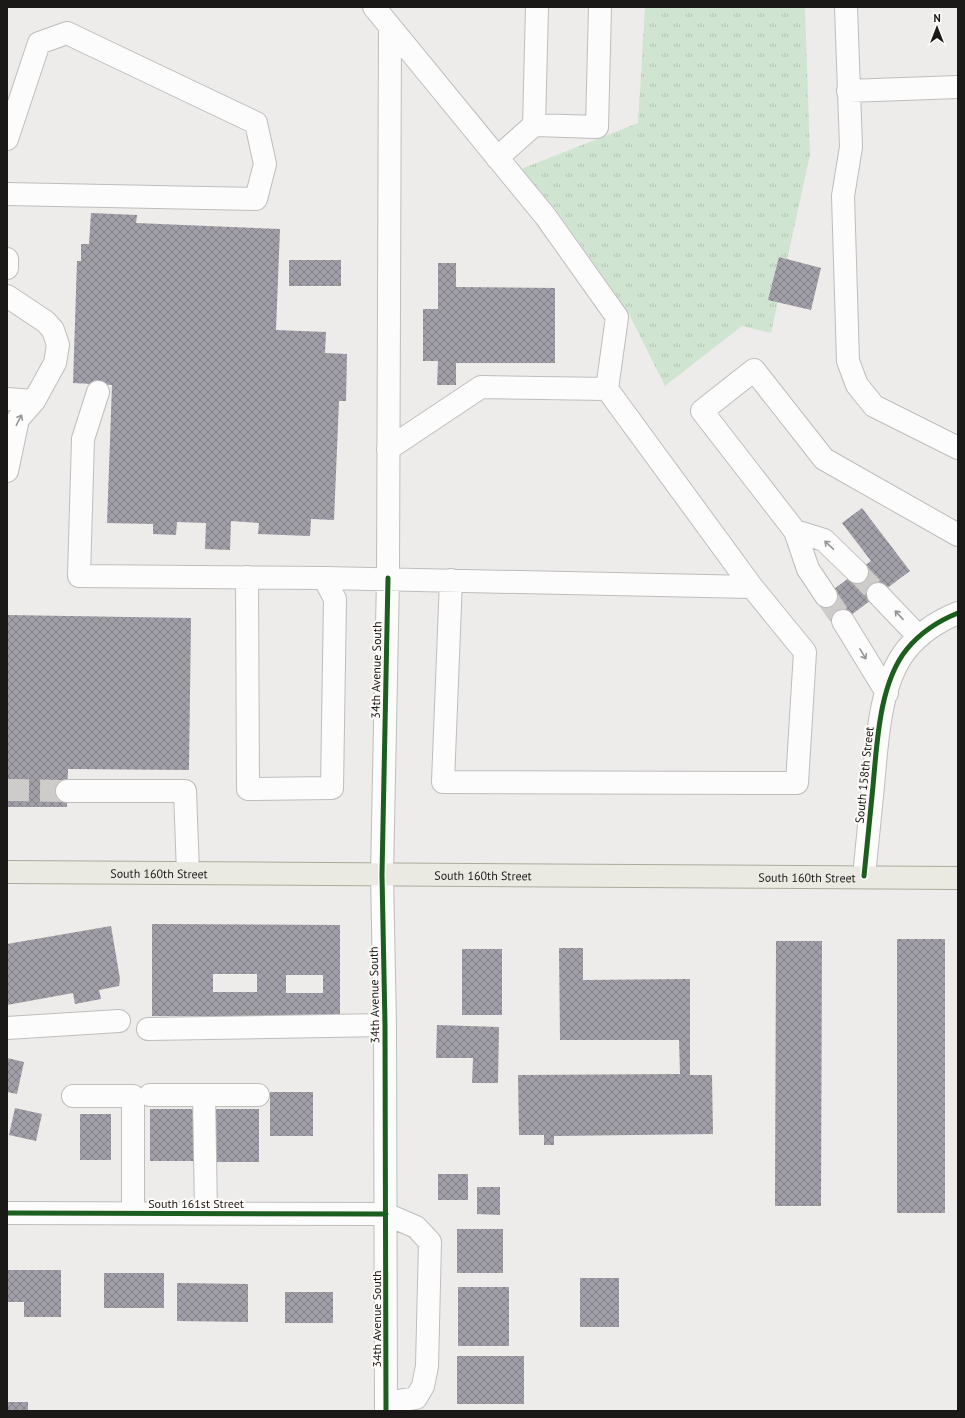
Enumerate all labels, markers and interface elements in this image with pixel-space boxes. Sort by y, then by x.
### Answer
north arrow [917,8,957,48]
text: N [933,11,941,25]
one-way arrow [16,414,23,426]
one-way arrow [824,540,834,550]
one-way arrow [894,610,903,621]
street label: 34th Avenue South [368,621,384,719]
one-way arrow [860,648,868,660]
street label: South 158th Street [851,726,877,824]
street label: South 160th Street [110,865,208,881]
street label: South 160th Street [434,867,532,883]
street label: South 160th Street [758,869,856,885]
street label: 34th Avenue South [366,946,382,1044]
street label: South 161st Street [148,1196,244,1211]
street label: 34th Avenue South [369,1270,384,1368]

